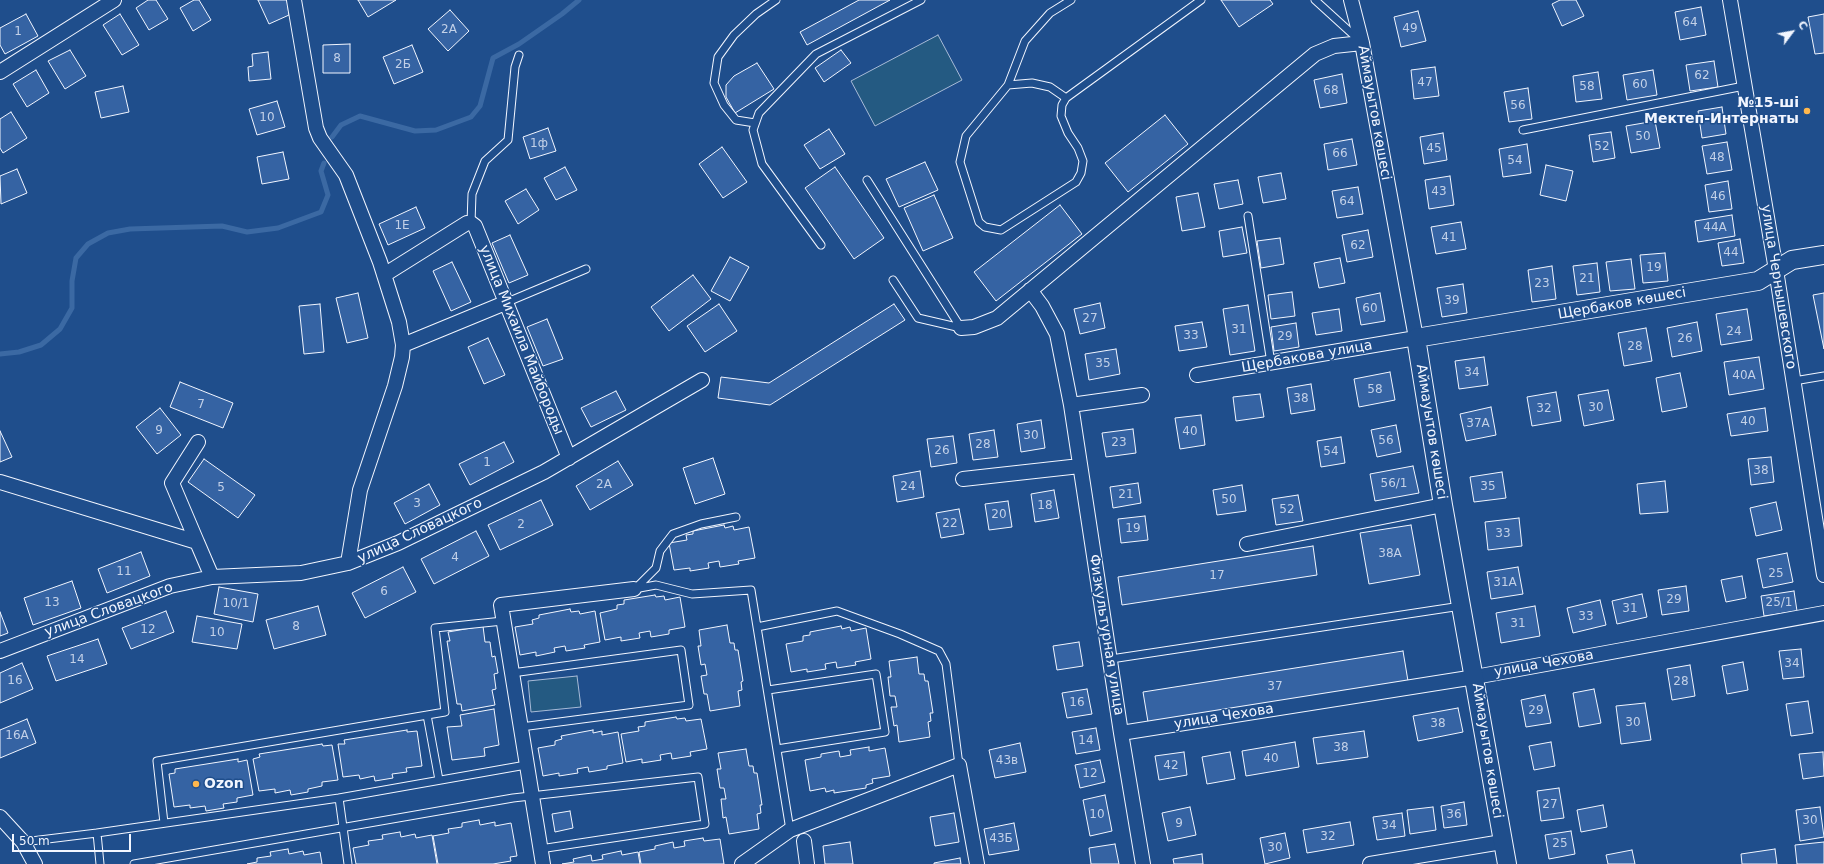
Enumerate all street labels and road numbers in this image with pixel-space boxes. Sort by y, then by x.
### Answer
street label: Аймауытов көшесі [1354,44,1394,182]
street label: улица Чернышевского [1757,203,1799,371]
street label: улица Михаила Майбороды [475,243,567,437]
street label: Щербаков көшесі [1557,284,1687,324]
street label: Щербакова улица [1240,337,1374,377]
street label: Аймауытов көшесі [1412,363,1450,501]
street label: улица Словацкого [355,495,485,567]
street label: Физкультурная улица [1085,553,1127,717]
street label: улица Словацкого [42,579,176,641]
street label: улица Чехова [1493,647,1595,681]
street label: Аймауытов көшесі [1468,682,1506,820]
street label: улица Чехова [1173,701,1275,733]

